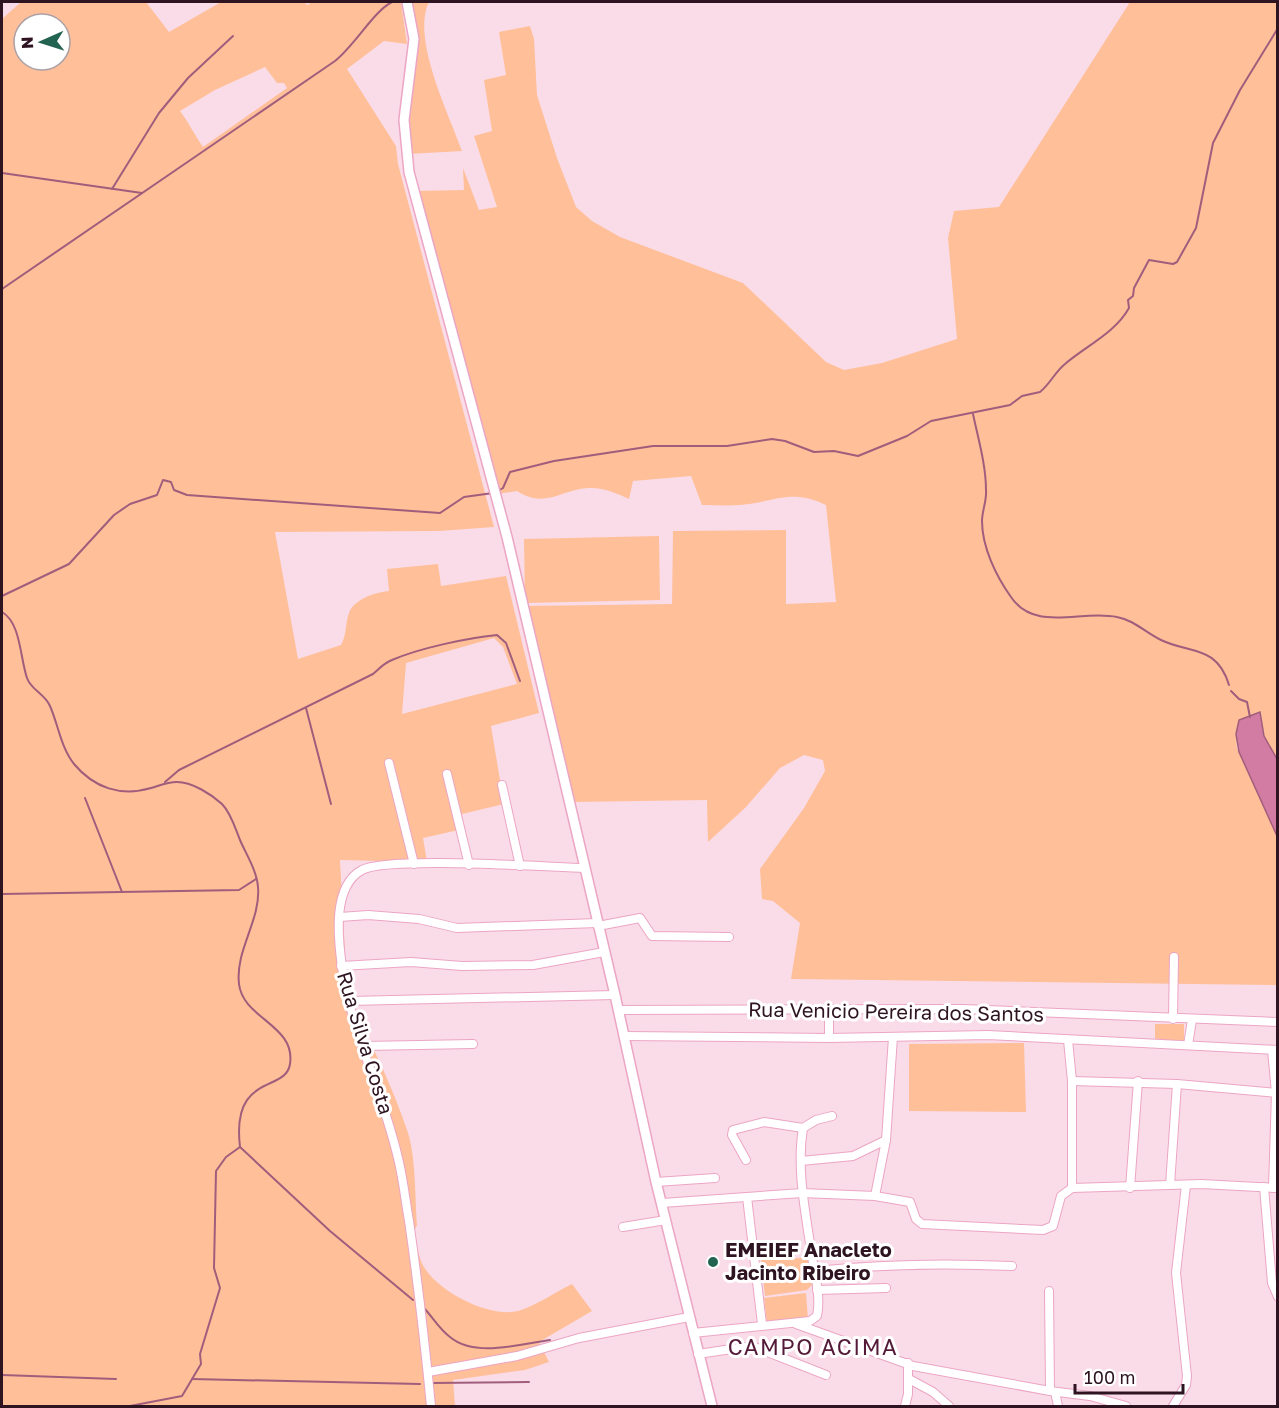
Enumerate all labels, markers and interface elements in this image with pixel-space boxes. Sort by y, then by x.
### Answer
north arrow [12,12,72,72]
text: N [17,36,37,49]
street label: Rua Silva Costa [333,968,399,1117]
street label: Rua Venicio Pereira dos Santos [748,996,1044,1026]
place label: EMEIEF Anacleto Jacinto Ribeiro [725,1237,892,1284]
marker: EMEIEF Anacleto Jacinto Ribeiro [706,1255,720,1269]
district label: CAMPO ACIMA [728,1333,898,1360]
scale bar [1075,1357,1183,1395]
text: 100 m [1084,1366,1135,1388]

